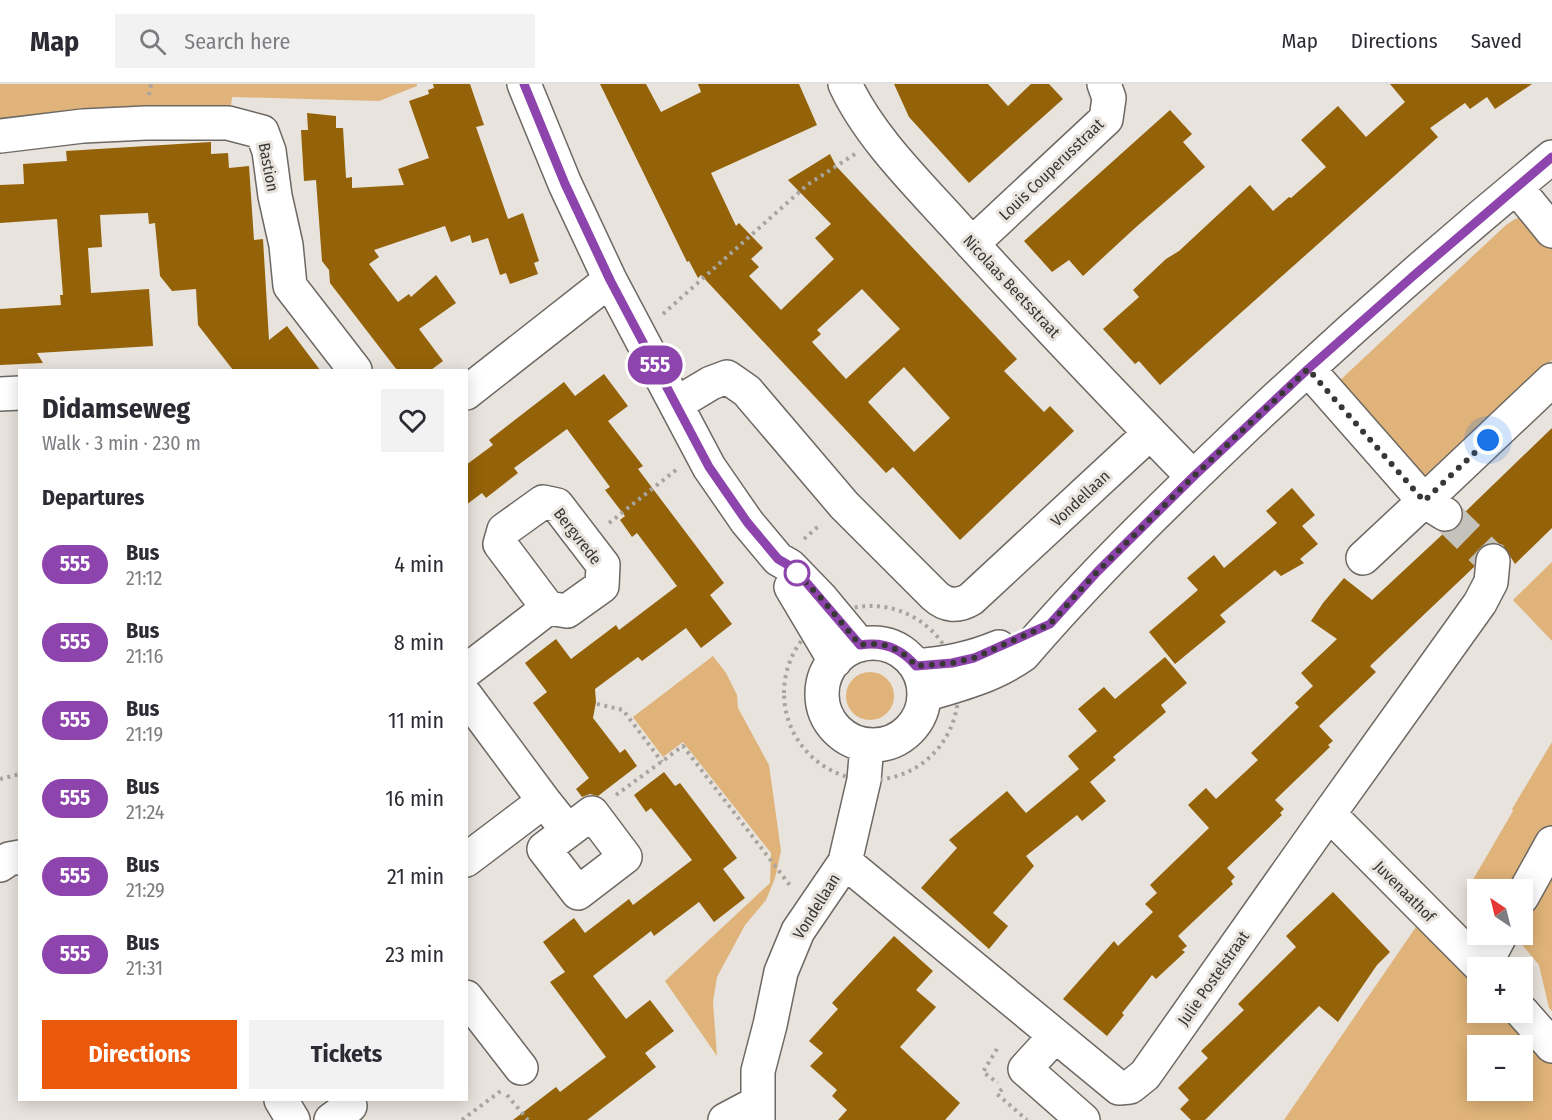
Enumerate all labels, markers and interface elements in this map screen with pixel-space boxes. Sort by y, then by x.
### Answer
search box [115,14,535,68]
text: Map [30,25,79,58]
icon: search [136,25,169,58]
text: Search here [184,28,290,55]
text: Map [1281,28,1318,54]
text: Directions [1351,28,1438,54]
text: Saved [1471,28,1522,54]
street label: Louis Couperusstraat [995,114,1108,224]
street label: Bastion [254,141,283,193]
street label: Nicolaas Beetsstraat [959,231,1065,342]
line badge: 555 [620,346,690,384]
text: 555 [640,352,670,378]
button: heart [381,389,444,452]
text: Didamseweg [42,392,190,425]
your location [1473,425,1503,455]
text: Walk · 3 min · 230 m [42,431,201,455]
street label: Vondellaan [1047,466,1114,530]
text: Departures [42,484,144,511]
street label: Bergvrede [550,504,606,568]
text: Bus [126,539,159,566]
text: 555 [60,551,90,577]
text: 4 min [394,551,444,578]
unlabelled marker [784,560,810,586]
text: 21:12 [126,566,162,590]
text: Bus [126,617,159,644]
text: 555 [60,629,90,655]
text: 8 min [394,629,444,656]
text: 21:16 [126,644,163,668]
text: Bus [126,695,159,722]
text: 555 [60,707,90,733]
text: 11 min [388,707,444,734]
text: 21:19 [126,722,163,746]
text: Bus [126,773,159,800]
text: 555 [60,785,90,811]
text: 16 min [385,785,444,812]
text: 21:24 [126,800,165,824]
text: Bus [126,851,159,878]
street label: Juvenaathof [1370,857,1440,927]
text: 555 [60,863,90,889]
text: 21 min [387,863,444,890]
street label: Vondellaan [789,870,844,942]
text: 21:29 [126,878,165,902]
north arrow [1467,879,1533,945]
map controls [1467,879,1533,1101]
street label: Julie Postelstraat [1174,927,1253,1029]
text: Bus [126,929,159,956]
text: 555 [60,941,90,967]
text: 23 min [385,941,444,968]
text: 21:31 [126,956,163,980]
button: + [1467,957,1533,1023]
button: Directions [42,1020,237,1089]
button: Tickets [249,1020,444,1089]
button: − [1467,1035,1533,1101]

